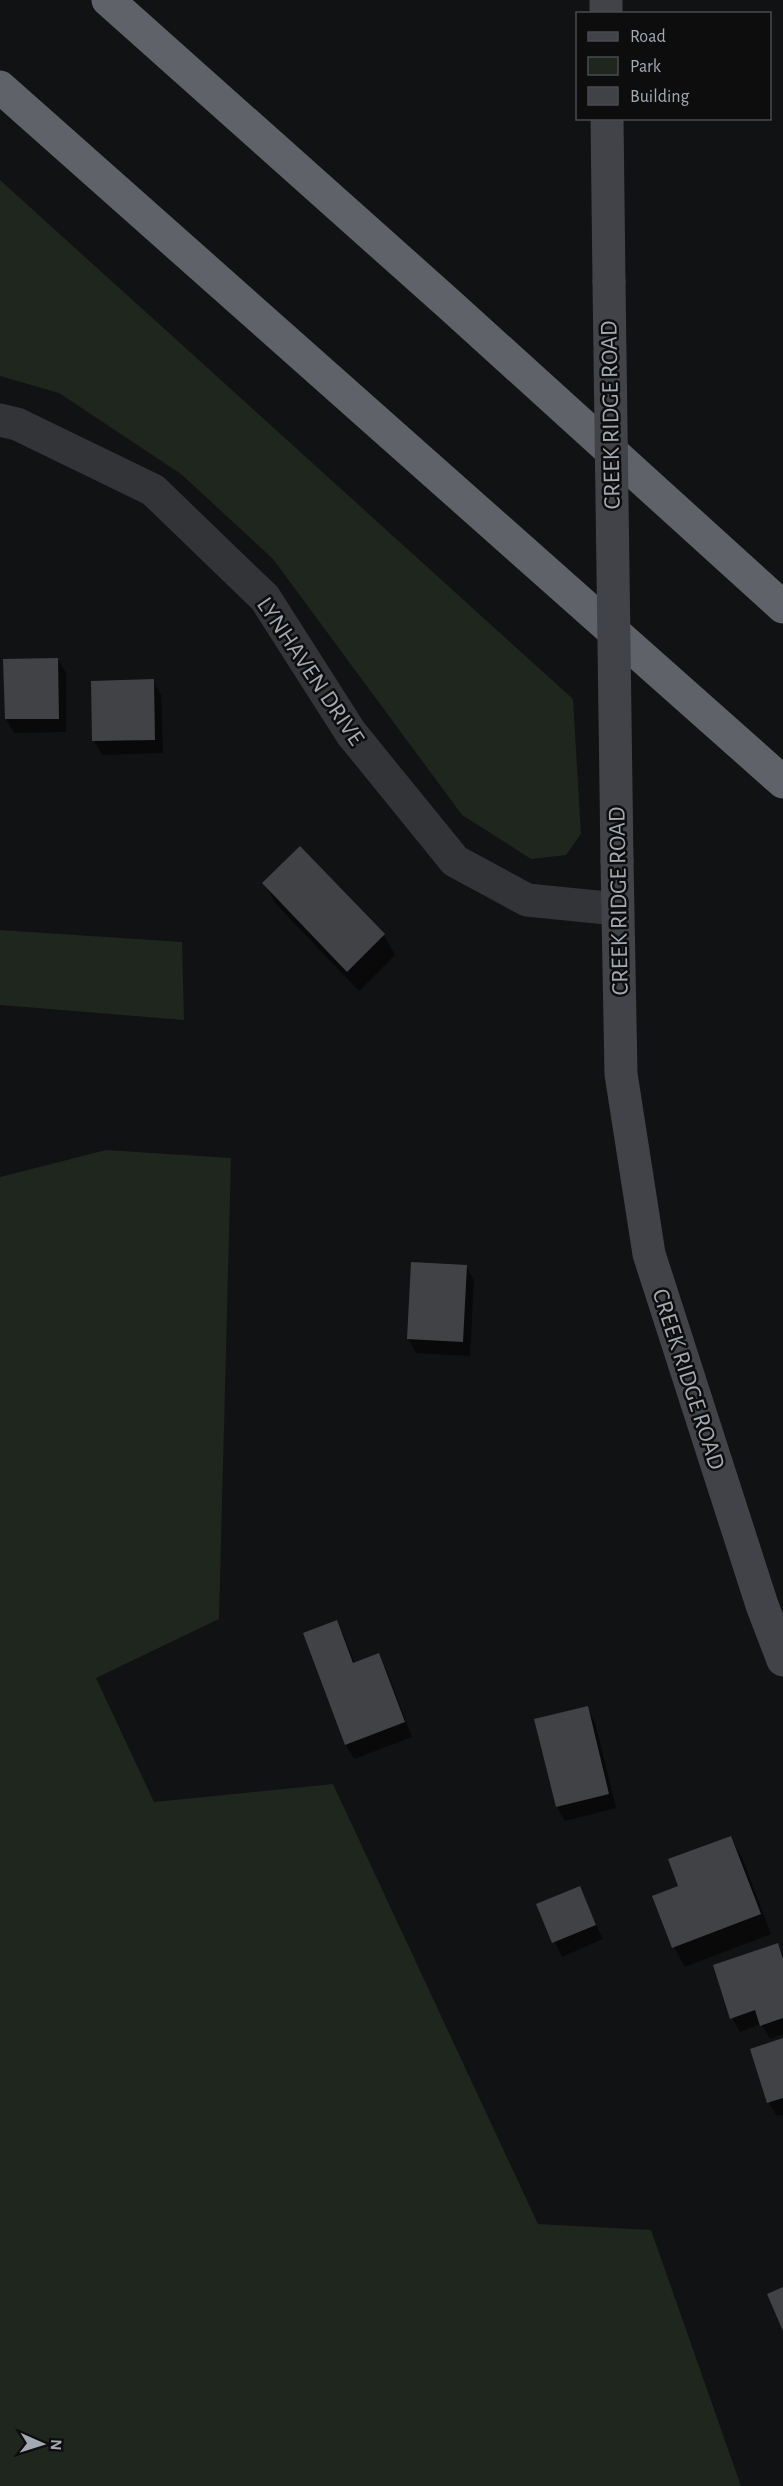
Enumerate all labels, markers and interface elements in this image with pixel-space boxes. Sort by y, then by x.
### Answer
legend [576,12,771,120]
text: Road [630,28,666,46]
text: Park [630,58,662,76]
text: Building [630,88,690,106]
street label: CREEK RIDGE ROAD [597,320,625,509]
street label: LYNHAVEN DRIVE [252,593,369,750]
street label: CREEK RIDGE ROAD [605,806,633,995]
street label: CREEK RIDGE ROAD [647,1286,729,1473]
north arrow [12,2414,72,2474]
text: N [48,2439,64,2451]

